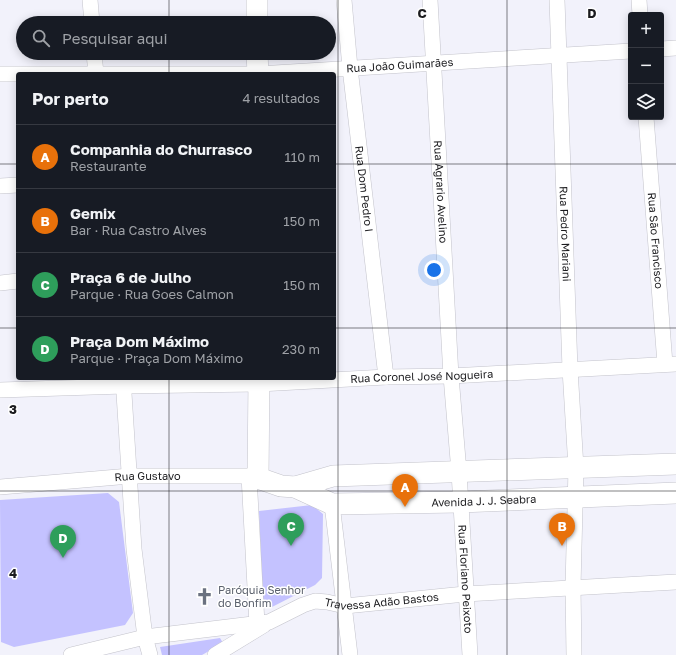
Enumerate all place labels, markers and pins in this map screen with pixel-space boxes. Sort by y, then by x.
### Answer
pin: A [392,474,418,507]
pin: C [278,513,304,546]
pin: B [549,513,575,546]
pin: D [50,525,76,558]
place label: Paróquia Senhor do Bonfim [218,583,306,609]
church icon: Paróquia Senhor do Bonfim [195,586,215,606]

